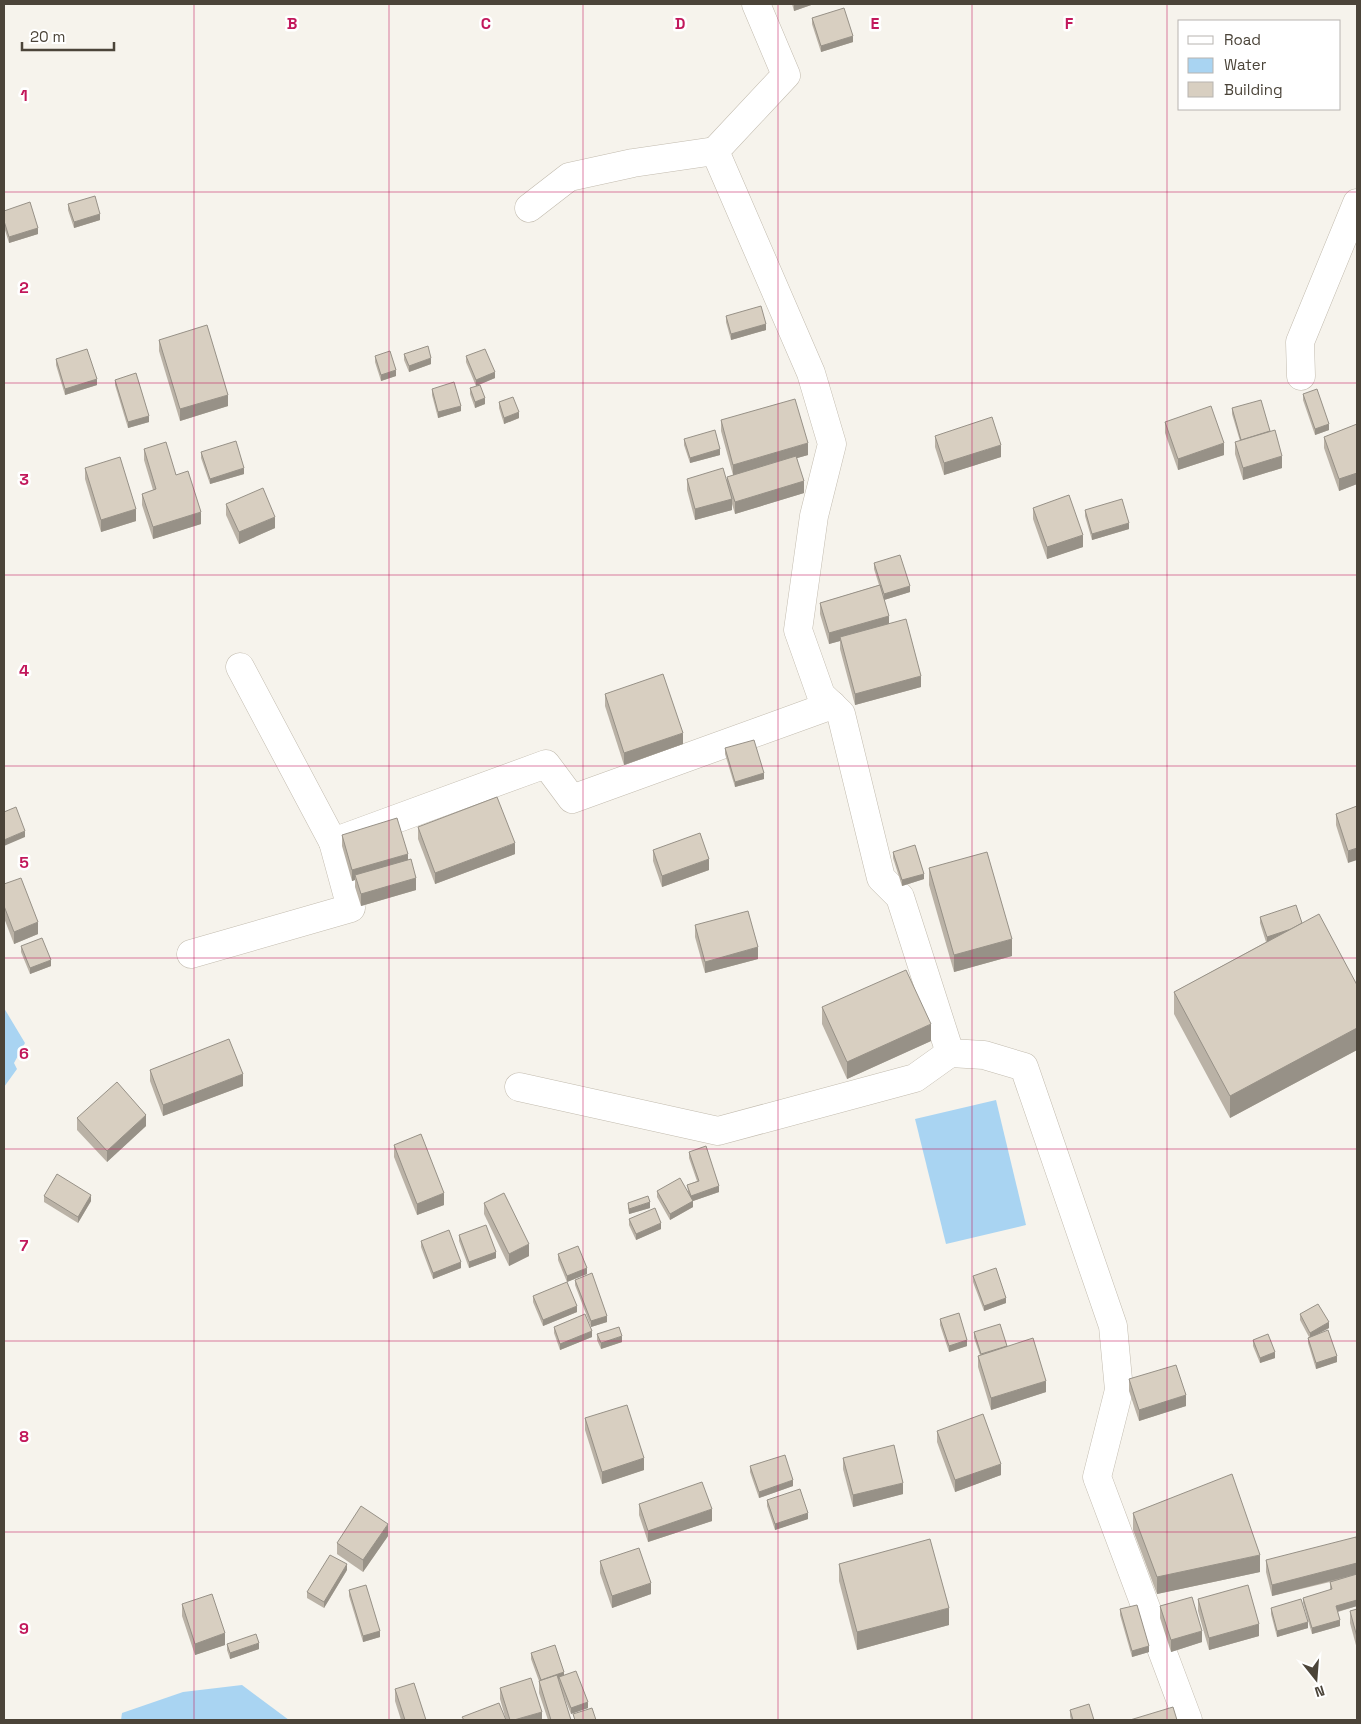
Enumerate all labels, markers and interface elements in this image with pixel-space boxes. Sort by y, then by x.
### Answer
text: B [287,13,297,34]
text: C [481,13,491,34]
text: D [675,13,685,34]
text: E [871,13,880,34]
text: F [1065,13,1074,34]
scale bar [22,20,115,52]
legend [1178,20,1341,110]
text: 20 m [30,27,65,46]
text: Road [1224,30,1261,49]
text: Water [1224,55,1267,74]
text: Building [1224,80,1283,99]
text: 1 [20,85,28,106]
text: 2 [19,277,29,298]
text: 3 [19,469,29,490]
text: 4 [19,660,29,681]
text: 5 [19,852,29,873]
text: 6 [19,1043,29,1064]
text: 7 [20,1235,29,1256]
text: 8 [19,1426,29,1447]
text: 9 [19,1618,29,1639]
north arrow [1291,1654,1341,1704]
text: N [1313,1681,1327,1701]

